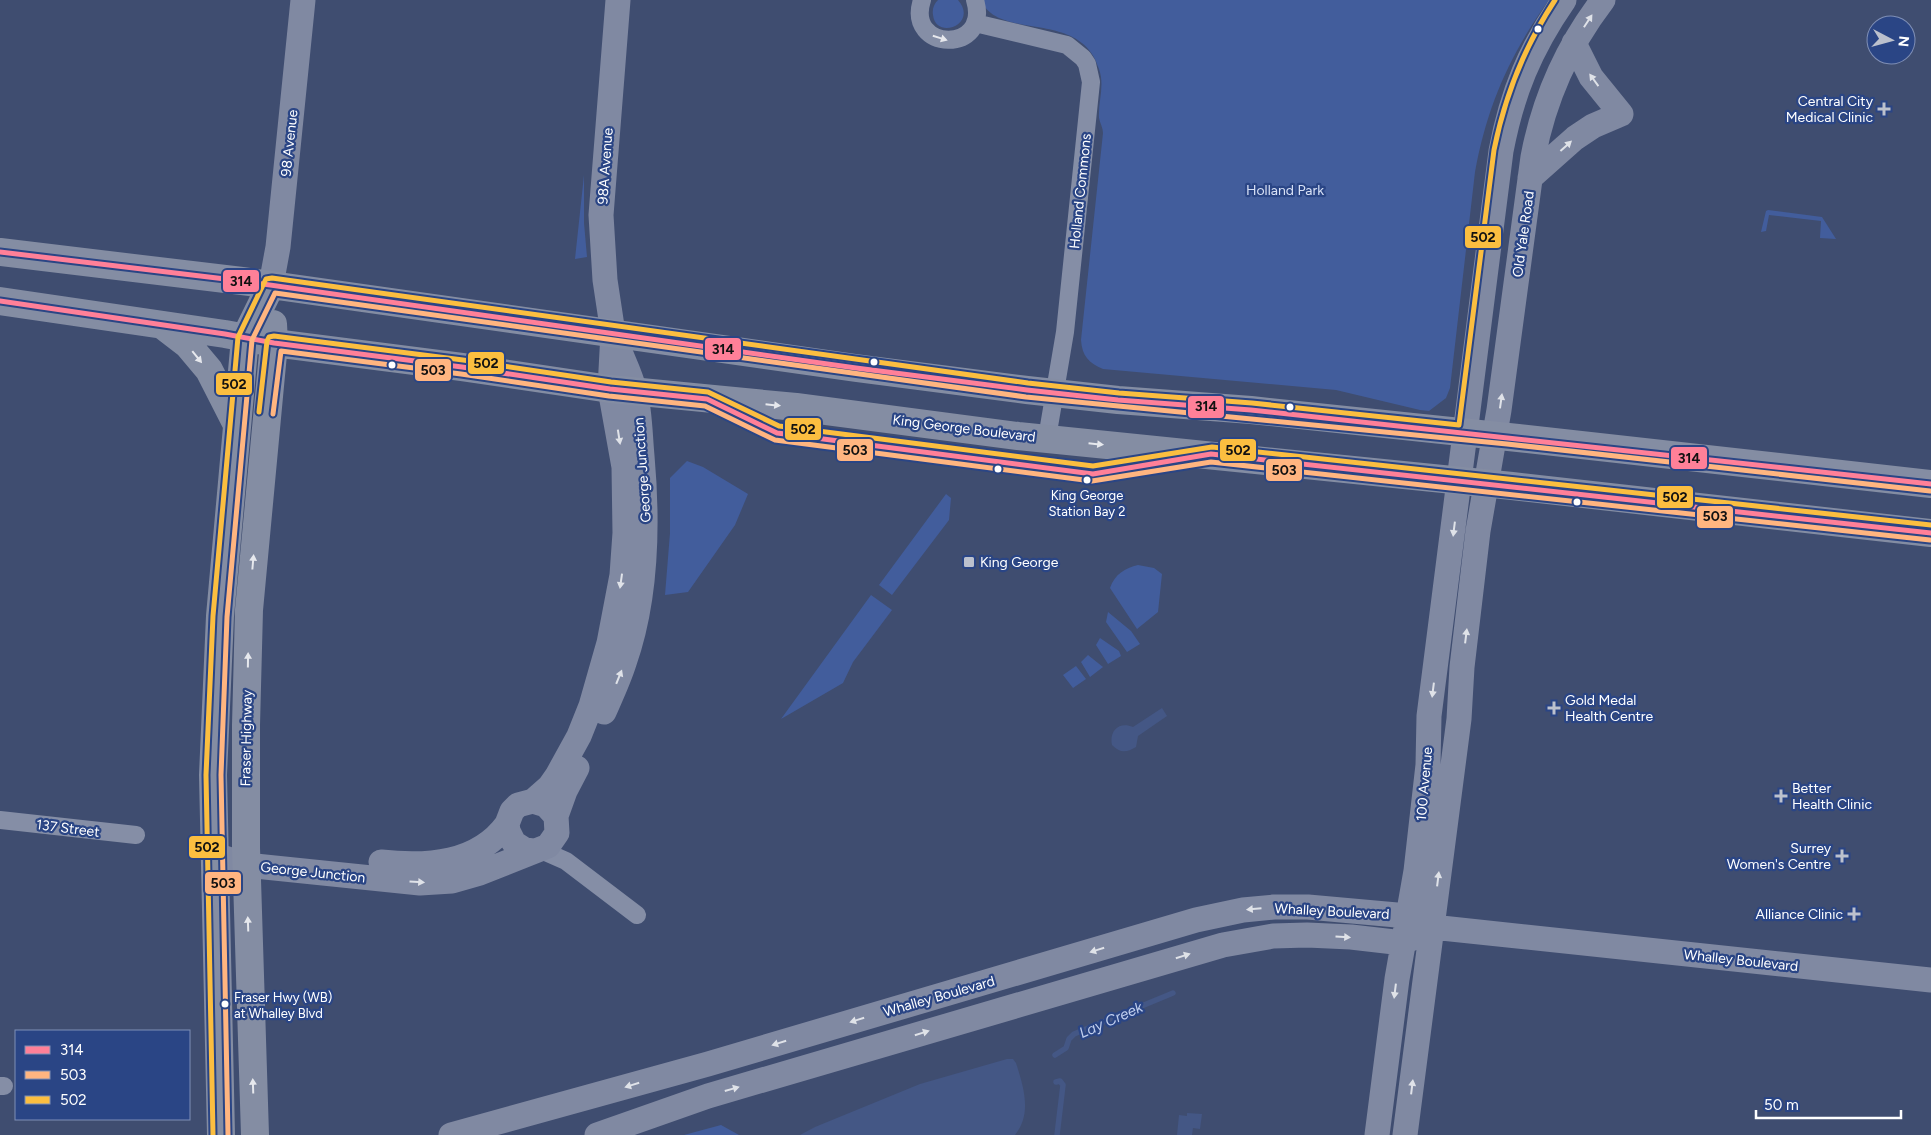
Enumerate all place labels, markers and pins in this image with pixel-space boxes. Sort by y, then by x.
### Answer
unlabelled marker [1533,24,1543,34]
place label: Central City Medical Clinic [1786,93,1874,126]
marker: Central City Medical Clinic [1877,102,1891,116]
unlabelled marker [869,357,879,367]
unlabelled marker [387,360,397,370]
unlabelled marker [1285,402,1295,412]
unlabelled marker [993,464,1003,474]
marker: King George Station Bay 2 [1082,475,1092,485]
place label: King George Station Bay 2 [1048,488,1126,519]
unlabelled marker [1572,497,1582,507]
place label: King George [980,554,1059,571]
marker: King George [962,555,976,569]
place label: Gold Medal Health Centre [1565,692,1654,725]
marker: Gold Medal Health Centre [1547,701,1561,715]
place label: Better Health Clinic [1792,780,1872,813]
marker: Better Health Clinic [1774,789,1788,803]
place label: Surrey Women's Centre [1727,840,1832,873]
marker: Surrey Women's Centre [1835,849,1849,863]
place label: Alliance Clinic [1755,906,1843,923]
marker: Alliance Clinic [1847,907,1861,921]
place label: Fraser Hwy (WB) at Whalley Blvd [234,990,332,1021]
marker: Fraser Hwy (WB) at Whalley Blvd [220,999,230,1009]

